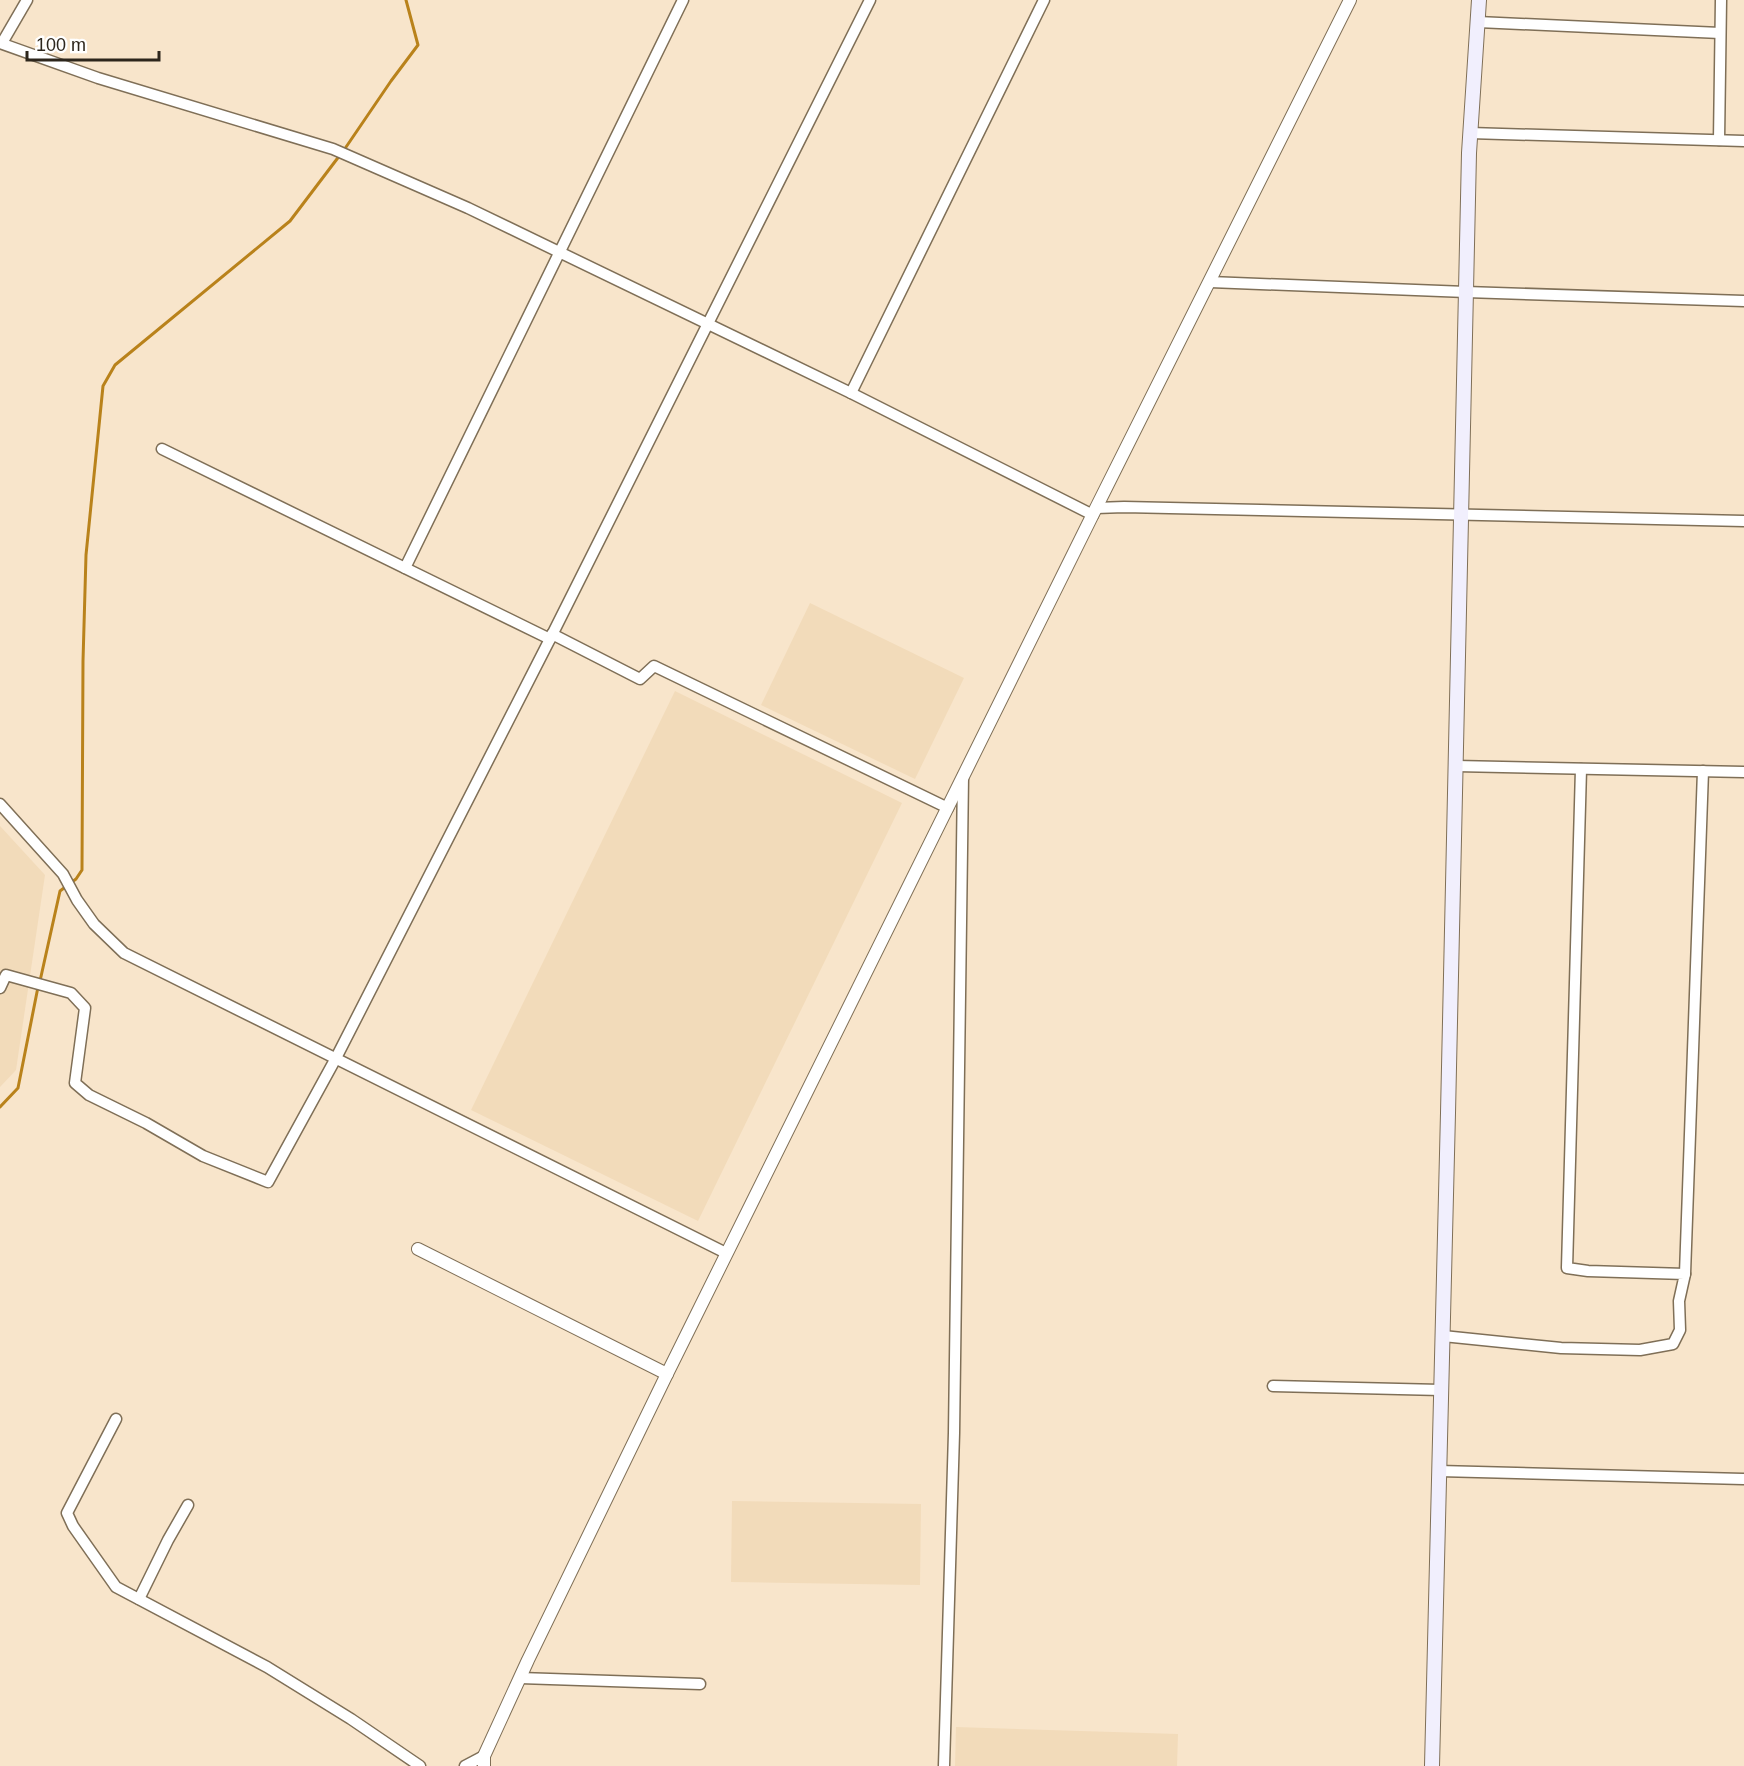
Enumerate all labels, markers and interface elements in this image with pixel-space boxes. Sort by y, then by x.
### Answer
scale bar [27,24,159,62]
text: 100 m [36,35,86,55]

